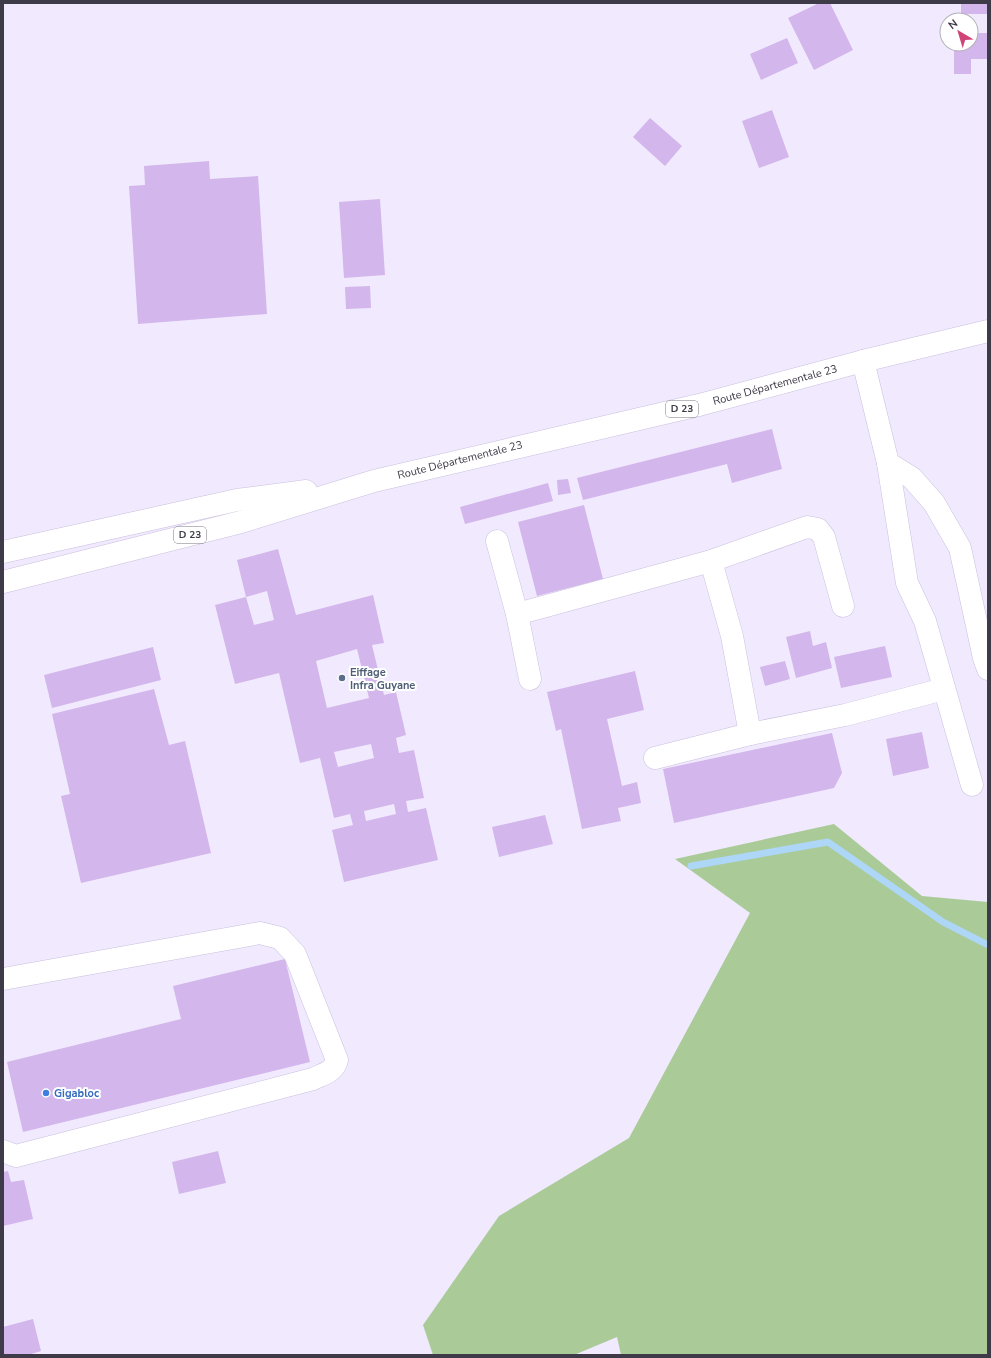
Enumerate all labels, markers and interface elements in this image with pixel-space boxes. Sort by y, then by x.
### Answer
north arrow [939,12,979,52]
text: N [945,16,961,33]
street label: Route Départementale 23 [711,361,839,409]
road number: D 23 [666,401,698,417]
street label: Route Départementale 23 [396,437,524,483]
road number: D 23 [174,527,206,543]
place label: Eiffage Infra Guyane [350,665,415,693]
marker: Eiffage Infra Guyane [337,673,347,683]
place label: Gigabloc [54,1086,100,1101]
marker: Gigabloc [41,1088,51,1098]

